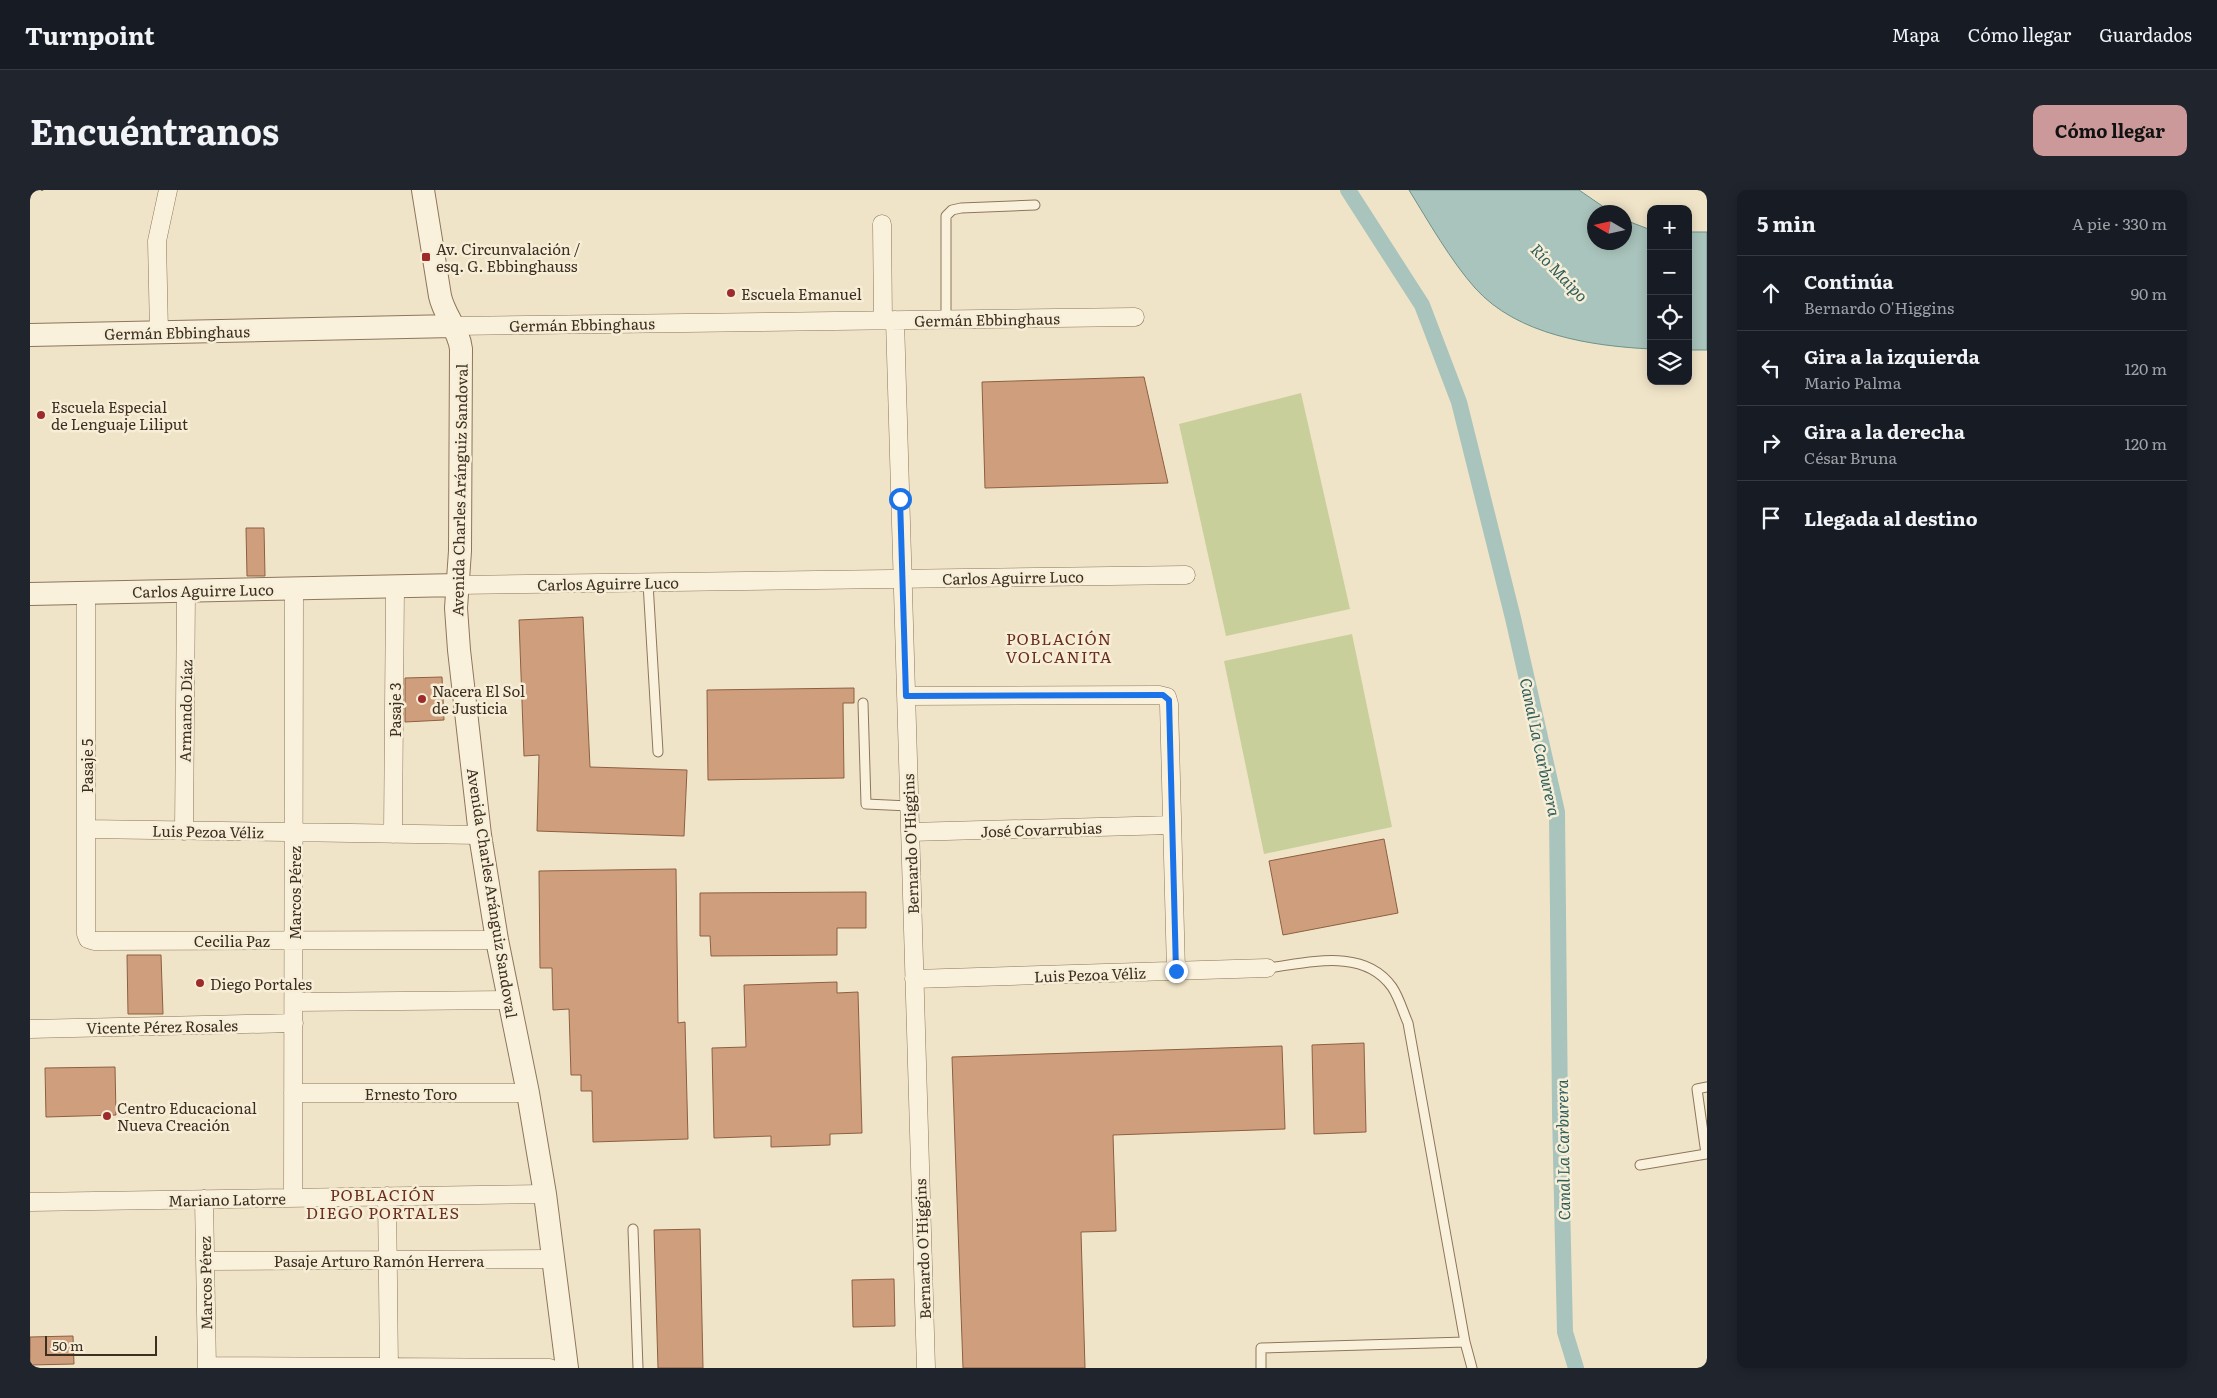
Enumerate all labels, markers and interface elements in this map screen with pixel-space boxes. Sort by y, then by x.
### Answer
text: Turnpoint [25,17,155,52]
text: Mapa [1892,21,1940,48]
text: Cómo llegar [1968,21,2071,48]
text: Guardados [2099,21,2192,48]
text: Encuéntranos [30,104,279,156]
button: Cómo llegar [2033,105,2187,156]
north arrow [1587,205,1632,250]
map controls [1647,205,1692,385]
button: + [1647,205,1692,250]
text: 5 min [1757,207,1816,238]
text: A pie · 330 m [2072,211,2167,235]
place label: Av. Circunvalación / esq. G. Ebbinghauss [436,237,581,277]
water label: Río Maipo [1526,237,1594,307]
button: − [1647,250,1692,295]
marker: Av. Circunvalación / esq. G. Ebbinghauss [420,251,432,263]
text: Continúa [1804,267,1894,295]
icon: ahead [1757,279,1785,307]
text: 90 m [2131,281,2167,305]
place label: Escuela Emanuel [741,282,862,305]
marker: Escuela Emanuel [725,287,737,299]
button: locate [1647,295,1692,340]
text: Bernardo O'Higgins [1804,295,1954,319]
street label: Germán Ebbinghaus [914,306,1060,332]
street label: Germán Ebbinghaus [509,311,655,337]
street label: Germán Ebbinghaus [104,319,250,345]
button: layers [1647,340,1692,385]
text: Gira a la izquierda [1804,342,1980,370]
icon: left [1757,354,1785,382]
text: 120 m [2124,356,2167,380]
street label: Avenida Charles Aránguiz Sandoval [445,363,473,617]
text: Mario Palma [1804,370,1901,394]
place label: Escuela Especial de Lenguaje Liliput [51,395,188,435]
marker: Escuela Especial de Lenguaje Liliput [35,409,47,421]
text: Gira a la derecha [1804,417,1965,445]
icon: right [1757,429,1785,457]
text: 120 m [2124,431,2167,455]
text: César Bruna [1804,445,1897,469]
route start [889,488,912,511]
icon: arrive [1757,504,1785,532]
text: Llegada al destino [1804,504,1978,532]
street label: Carlos Aguirre Luco [942,564,1084,590]
street label: Carlos Aguirre Luco [537,570,679,596]
street label: Carlos Aguirre Luco [132,577,274,603]
district label: POBLACIÓN VOLCANITA [1006,626,1112,668]
street label: Armando Díaz [173,659,197,763]
water label: Canal La Carburera [1515,676,1568,819]
place label: Nacera El Sol de Justicia [432,679,525,719]
street label: Pasaje 3 [383,682,406,738]
marker: Nacera El Sol de Justicia [416,693,428,705]
street label: Pasaje 5 [75,738,98,793]
street label: Avenida Charles Aránguiz Sandoval [462,766,524,1020]
street label: Bernardo O'Higgins [896,773,924,915]
street label: José Covarrubias [980,815,1102,843]
street label: Luis Pezoa Véliz [152,819,264,843]
street label: Marcos Pérez [283,846,306,940]
street label: Cecilia Paz [194,929,270,952]
route end [1165,960,1188,983]
street label: Luis Pezoa Véliz [1034,961,1146,987]
place label: Diego Portales [210,972,312,995]
marker: Diego Portales [194,977,206,989]
street label: Vicente Pérez Rosales [86,1013,238,1039]
water label: Canal La Carburera [1549,1078,1575,1221]
street label: Ernesto Toro [365,1082,458,1105]
place label: Centro Educacional Nueva Creación [117,1096,257,1136]
marker: Centro Educacional Nueva Creación [101,1110,113,1122]
street label: Bernardo O'Higgins [908,1178,936,1320]
district label: POBLACIÓN DIEGO PORTALES [306,1182,460,1224]
street label: Mariano Latorre [168,1186,286,1212]
street label: Marcos Pérez [193,1236,217,1330]
street label: Pasaje Arturo Ramón Herrera [274,1249,485,1272]
scale bar [45,1333,158,1356]
text: 50 m [52,1335,84,1355]

